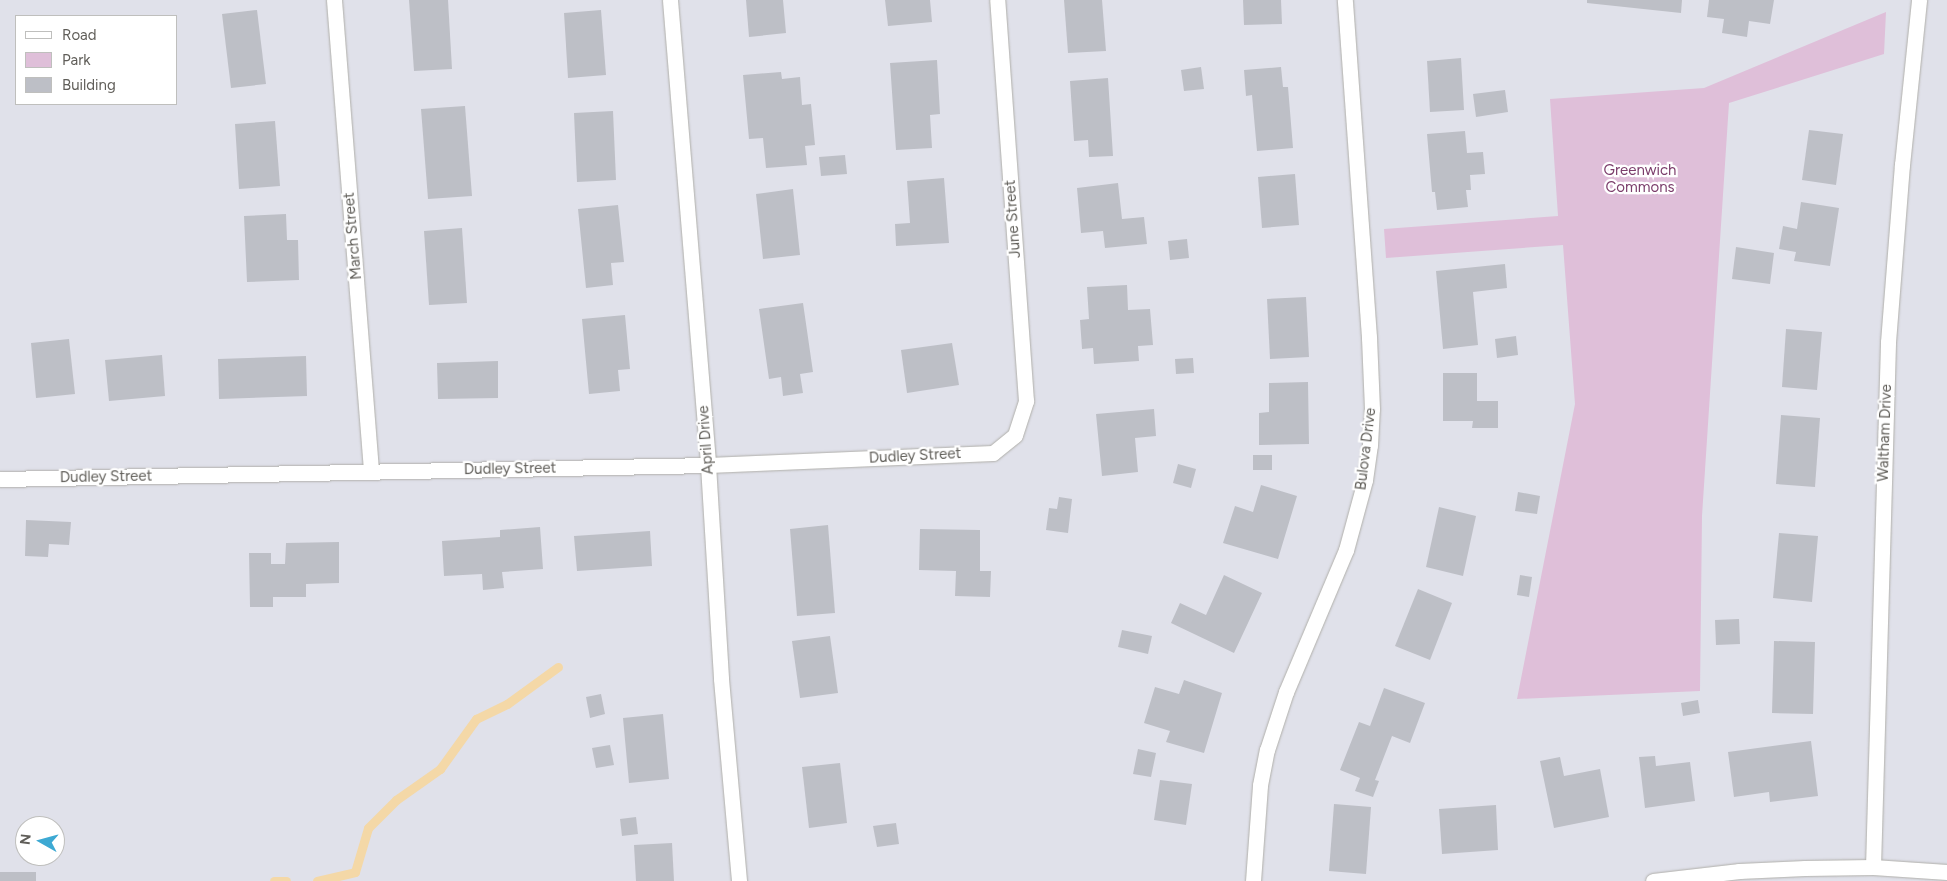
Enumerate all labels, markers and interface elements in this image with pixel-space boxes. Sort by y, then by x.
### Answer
legend [15,15,178,105]
text: Road [62,26,97,44]
text: Park [62,51,91,69]
text: Building [62,76,116,94]
park label: Greenwich Commons [1604,161,1676,196]
street label: June Street [1001,179,1025,259]
street label: March Street [340,192,366,280]
street label: Waltham Drive [1874,384,1896,482]
street label: April Drive [695,405,717,475]
street label: Bulova Drive [1352,407,1380,491]
street label: Dudley Street [868,445,962,467]
street label: Dudley Street [464,459,556,479]
street label: Dudley Street [60,467,152,487]
north arrow [15,816,65,866]
text: N [17,833,35,846]

